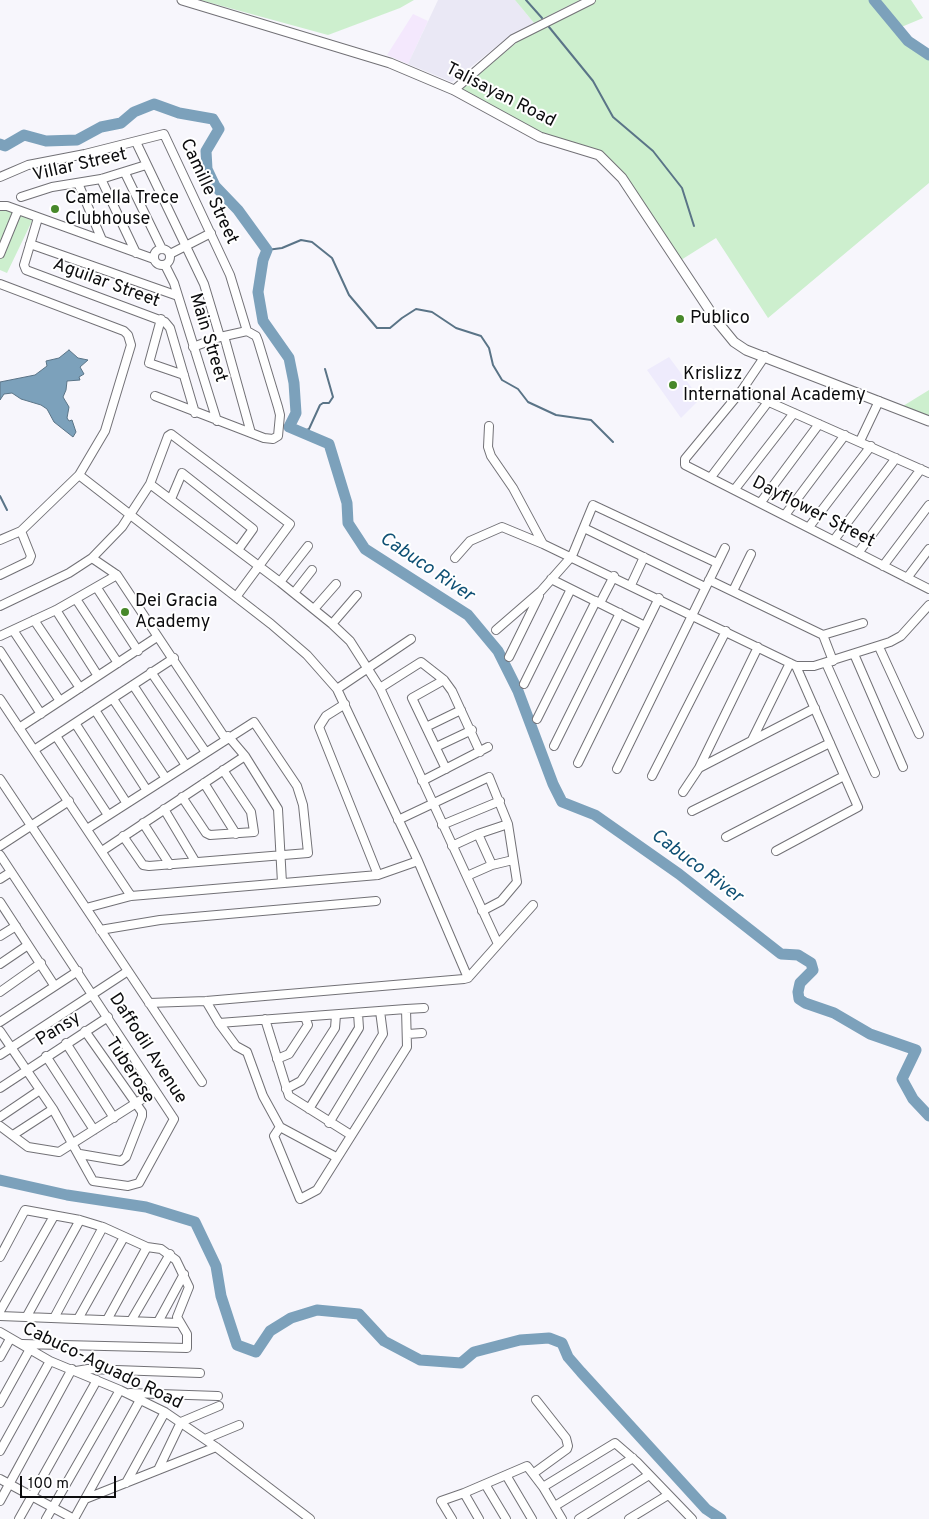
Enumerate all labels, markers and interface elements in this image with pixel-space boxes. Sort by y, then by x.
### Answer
street label: Talisayan Road [441,59,559,133]
street label: Camille Street [174,136,242,248]
street label: Villar Street [31,145,129,187]
place label: Camella Trece Clubhouse [65,188,179,230]
marker: Camella Trece Clubhouse [49,203,61,215]
street label: Aguilar Street [50,255,162,313]
street label: Main Street [183,291,231,385]
place label: Publico [690,308,750,330]
marker: Publico [674,313,686,325]
place label: Krislizz International Academy [683,364,866,406]
marker: Krislizz International Academy [667,379,679,391]
street label: Dayflower Street [748,473,878,553]
water label: Cabuco River [375,528,477,608]
place label: Dei Gracia Academy [135,591,217,634]
marker: Dei Gracia Academy [119,606,131,618]
water label: Cabuco River [646,825,746,909]
street label: Daffodil Avenue [103,990,191,1108]
street label: Pansy [33,1008,85,1052]
street label: Tuberose [100,1034,158,1108]
street label: Cabuco-Aguado Road [18,1319,186,1415]
scale bar [22,1466,119,1498]
text: 100 m [28,1475,69,1494]

